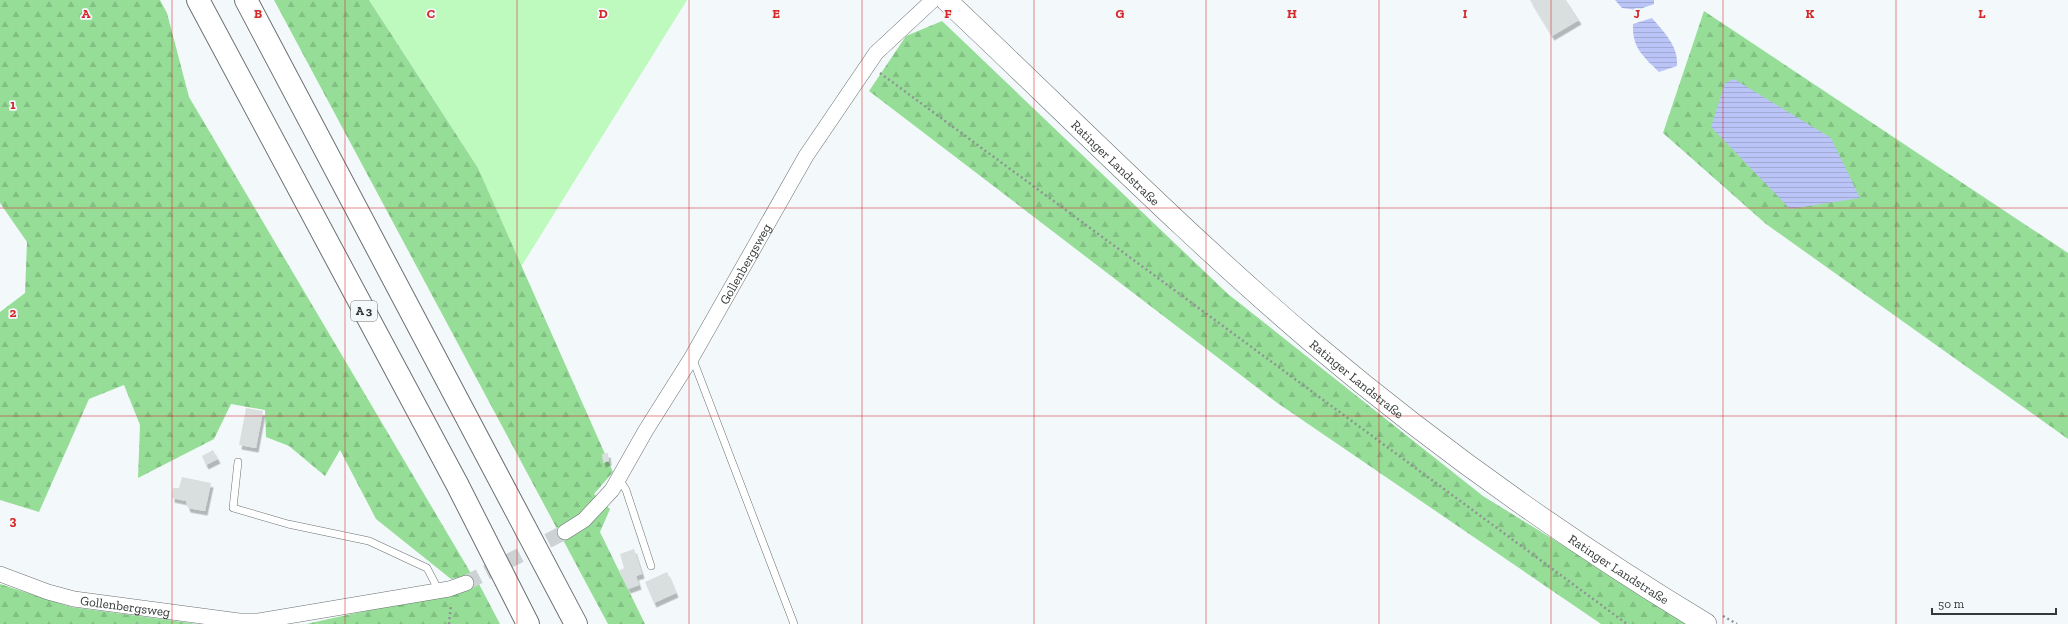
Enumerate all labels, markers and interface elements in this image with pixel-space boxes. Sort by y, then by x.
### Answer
text: A [82,6,91,21]
text: B [254,6,262,21]
text: C [427,6,435,21]
text: D [598,6,608,21]
text: E [772,6,780,21]
text: F [944,6,952,21]
text: G [1116,6,1125,21]
text: H [1287,6,1297,21]
text: I [1463,6,1468,21]
text: J [1634,6,1640,21]
text: K [1806,6,1815,21]
text: L [1978,6,1986,21]
text: 1 [10,97,16,112]
street label: Ratinger Landstraße [1068,117,1163,208]
street label: Gollenbergsweg [716,221,774,307]
road number: A 3 [351,301,377,321]
text: 2 [10,305,17,320]
street label: Ratinger Landstraße [1307,336,1407,421]
text: 3 [10,513,17,528]
street label: Ratinger Landstraße [1566,531,1672,607]
scale bar [1932,590,2056,616]
street label: Gollenbergsweg [79,592,171,619]
text: 50 m [1938,597,1965,611]

